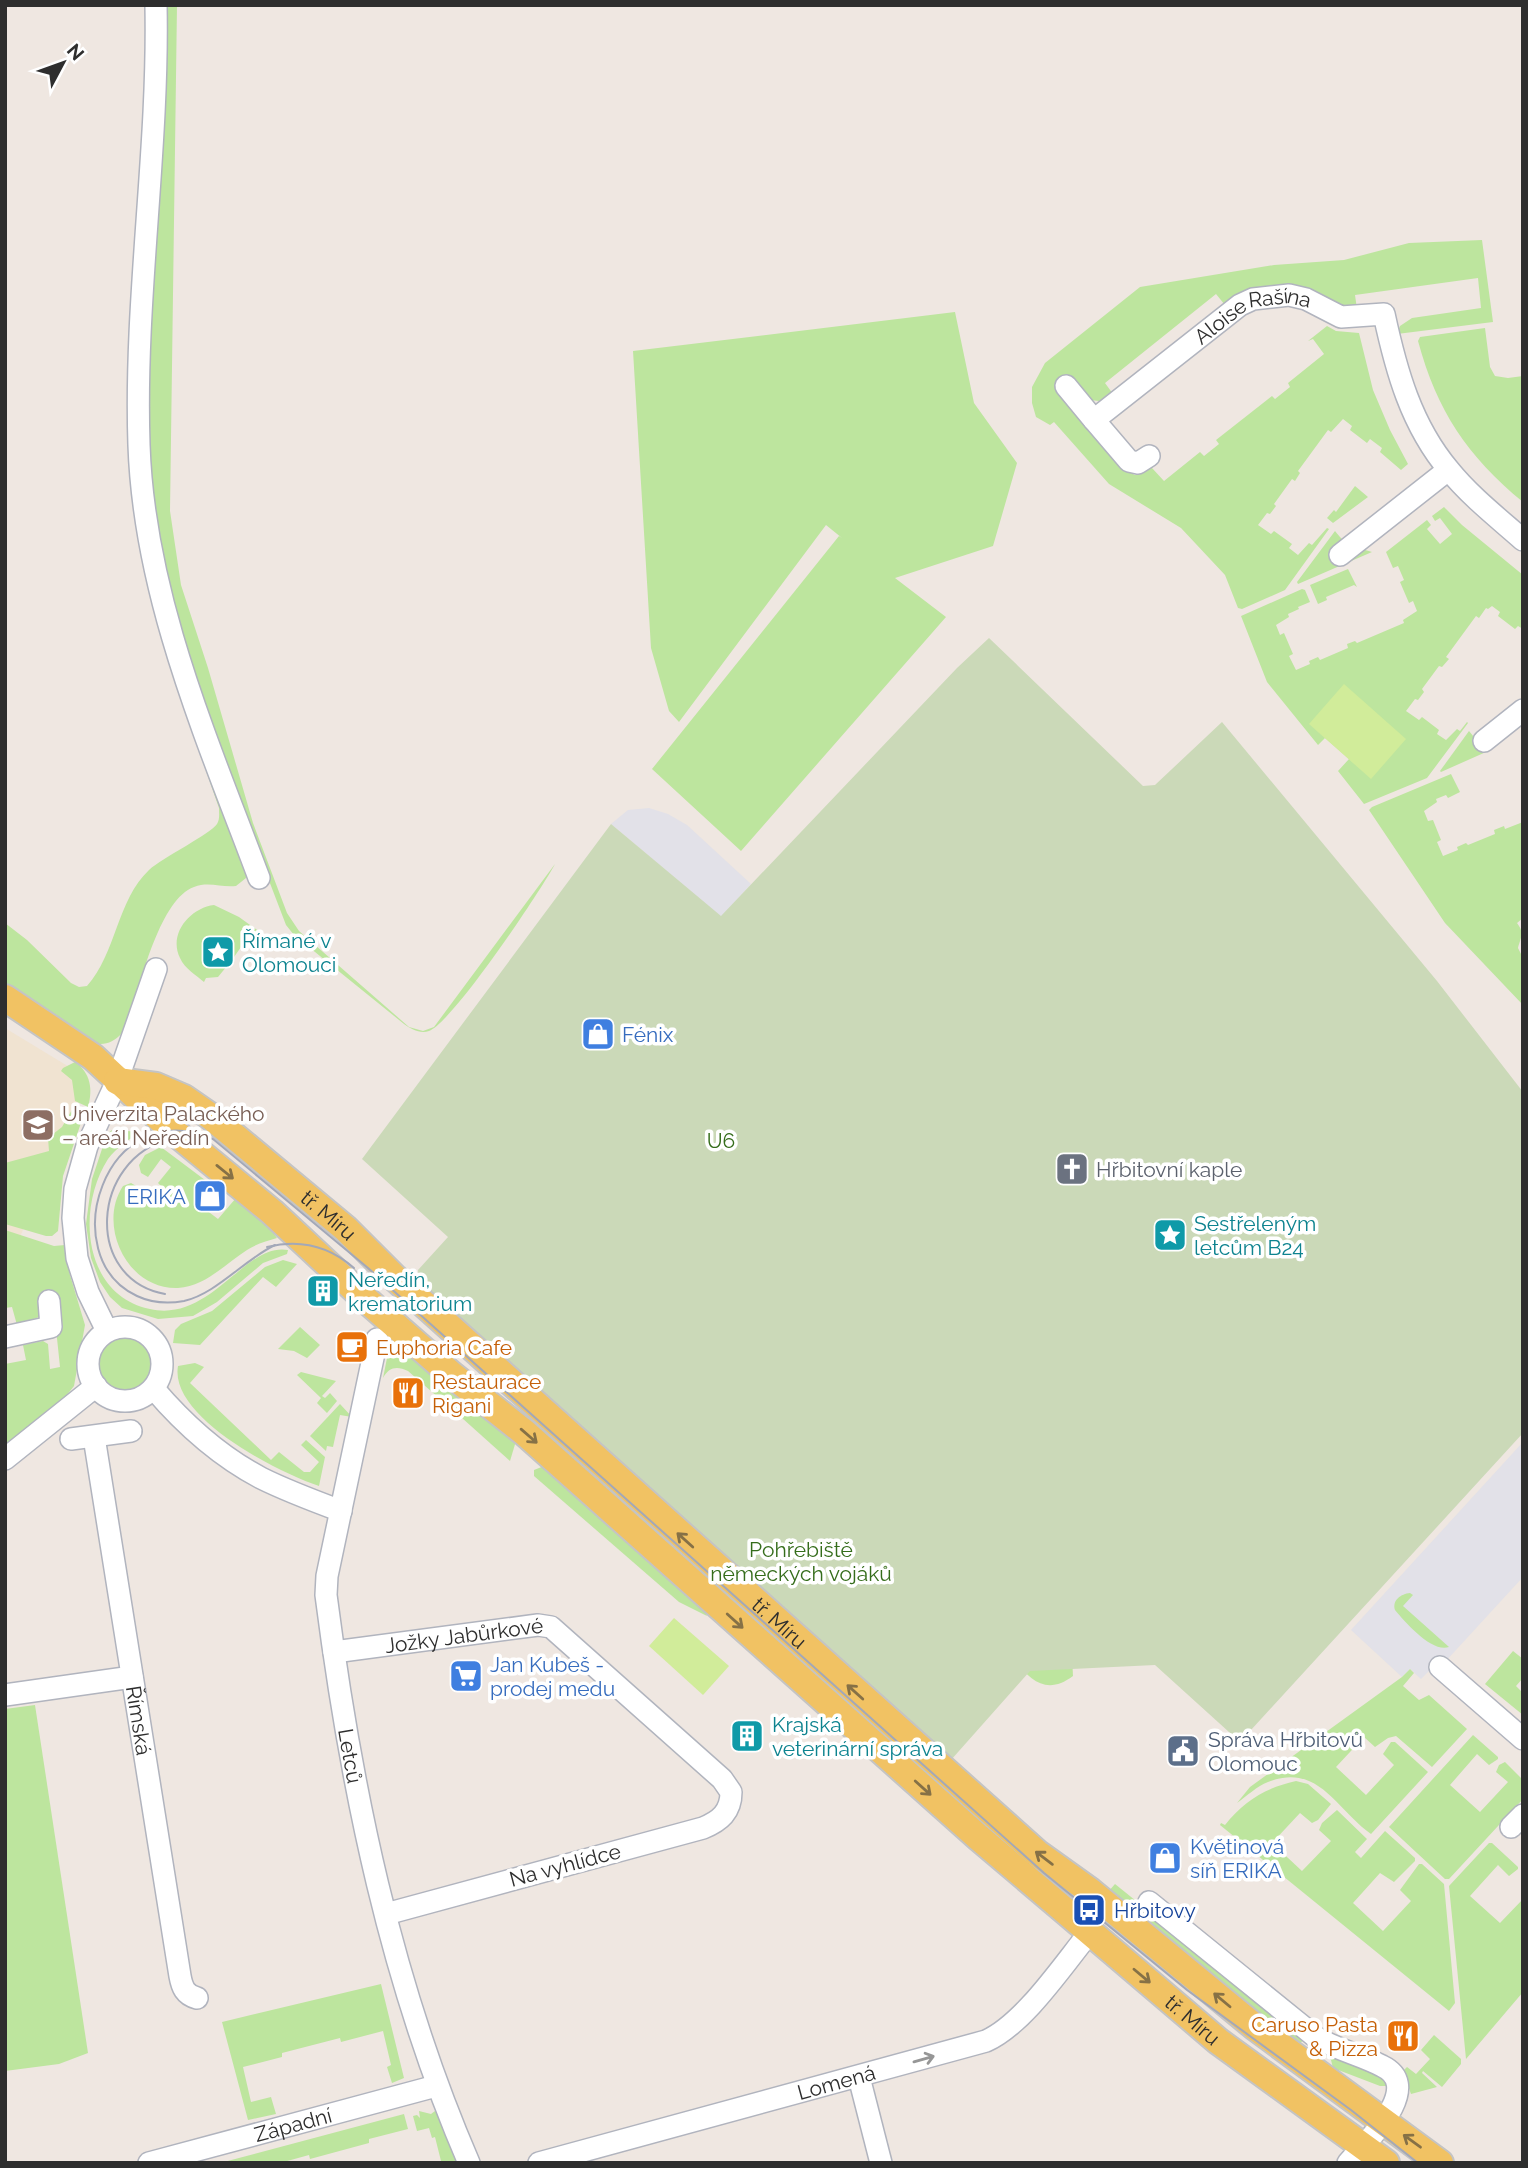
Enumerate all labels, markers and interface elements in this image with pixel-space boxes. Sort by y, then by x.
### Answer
north arrow [28,28,98,98]
text: N [63,39,89,65]
street label: Aloise Rašína [1189,283,1314,349]
place label: Římané v Olomouci [242,928,336,977]
place icon: Římané v Olomouci [199,933,237,971]
shop icon: Fénix [579,1015,617,1053]
place label: Fénix [622,1022,674,1047]
place label: Univerzita Palackého – areál Neředín [62,1101,265,1150]
school or university icon: Univerzita Palackého – areál Neředín [19,1106,57,1144]
park label: U6 [707,1128,735,1153]
church icon: Hřbitovní kaple [1053,1150,1091,1188]
place label: Hřbitovní kaple [1096,1157,1242,1182]
one-way arrow [216,1165,234,1180]
shop icon: ERIKA [191,1177,229,1215]
place label: ERIKA [127,1184,186,1209]
street label: tř. Míru [296,1185,362,1245]
place label: Sestřeleným letcům B24 [1194,1211,1316,1260]
place icon: Sestřeleným letcům B24 [1151,1216,1189,1254]
place label: Neředín, krematorium [348,1267,472,1316]
building icon: Neředín, krematorium [304,1272,342,1310]
cafe icon: Euphoria Cafe [333,1328,371,1366]
place label: Euphoria Cafe [376,1335,512,1360]
place label: Restaurace Rigani [432,1369,541,1418]
restaurant icon: Restaurace Rigani [389,1374,427,1412]
one-way arrow [520,1428,538,1444]
one-way arrow [677,1532,695,1548]
park label: Pohřebiště německých vojáků [710,1537,892,1586]
street label: tř. Míru [747,1592,812,1653]
street label: Jožky Jabůrkové [383,1612,545,1658]
one-way arrow [726,1613,744,1629]
place label: Jan Kubeš - prodej medu [490,1652,615,1701]
supermarket icon: Jan Kubeš - prodej medu [447,1657,485,1695]
one-way arrow [847,1683,864,1700]
street label: Římská [121,1684,157,1757]
place label: Krajská veterinární správa [772,1712,943,1761]
building icon: Krajská veterinární správa [728,1717,766,1755]
street label: Letců [334,1727,368,1785]
place label: Správa Hřbitovů Olomouc [1208,1727,1363,1776]
public building icon: Správa Hřbitovů Olomouc [1164,1732,1202,1770]
one-way arrow [914,1780,932,1796]
place label: Květinová síň ERIKA [1190,1834,1284,1883]
street label: Na vyhlídce [507,1838,623,1892]
shop icon: Květinová síň ERIKA [1146,1839,1184,1877]
one-way arrow [1035,1851,1054,1865]
bus stop icon: Hřbitovy [1070,1891,1108,1929]
place label: Hřbitovy [1114,1898,1196,1923]
one-way arrow [1133,1969,1151,1984]
street label: tř. Míru [1160,1989,1226,2050]
one-way arrow [1214,1992,1232,2007]
place label: Caruso Pasta & Pizza [1251,2012,1378,2061]
restaurant icon: Caruso Pasta & Pizza [1384,2017,1422,2055]
one-way arrow [913,2051,935,2064]
street label: Lomená [794,2059,878,2104]
street label: Západní [252,2102,335,2147]
one-way arrow [1403,2134,1422,2148]

